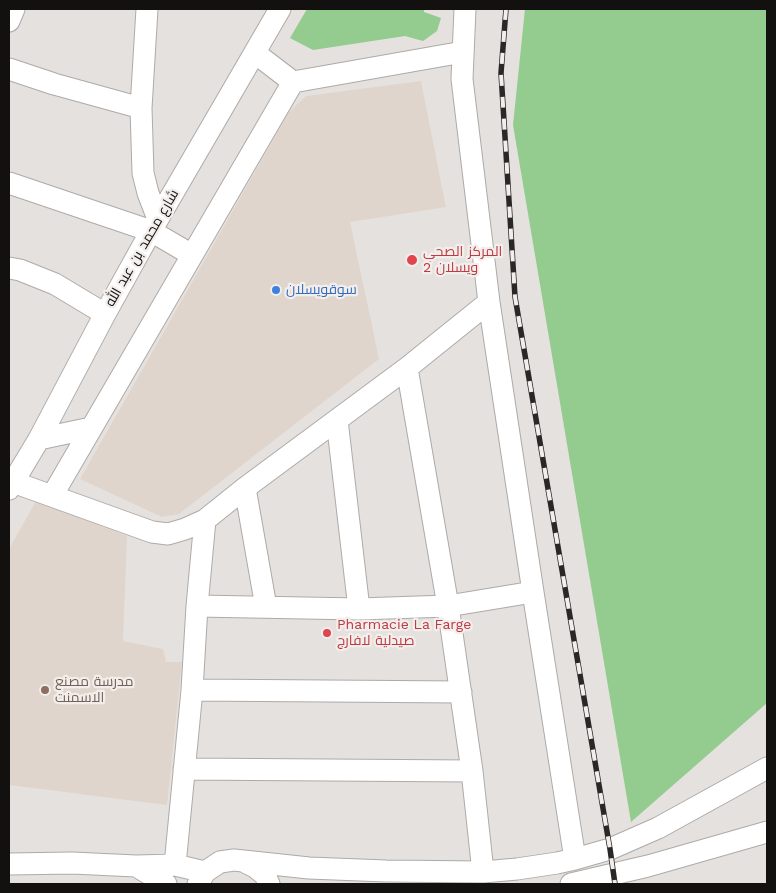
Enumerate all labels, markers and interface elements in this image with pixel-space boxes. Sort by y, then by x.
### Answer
street label: شارع محمد بن عبد الله [102,186,182,310]
place label: المركز الصحي ويسلان 2 [423,244,502,276]
marker: المركز الصحي ويسلان 2 [405,253,419,267]
place label: سوقويسلان [286,282,357,298]
marker: سوقويسلان [270,284,282,296]
place label: Pharmacie La Farge صيدلية لافارج [337,617,471,650]
marker: Pharmacie La Farge صيدلية لافارج [321,627,333,639]
place label: مدرسة مصنع الاسمنت [55,674,133,706]
marker: مدرسة مصنع الاسمنت [39,684,51,696]

